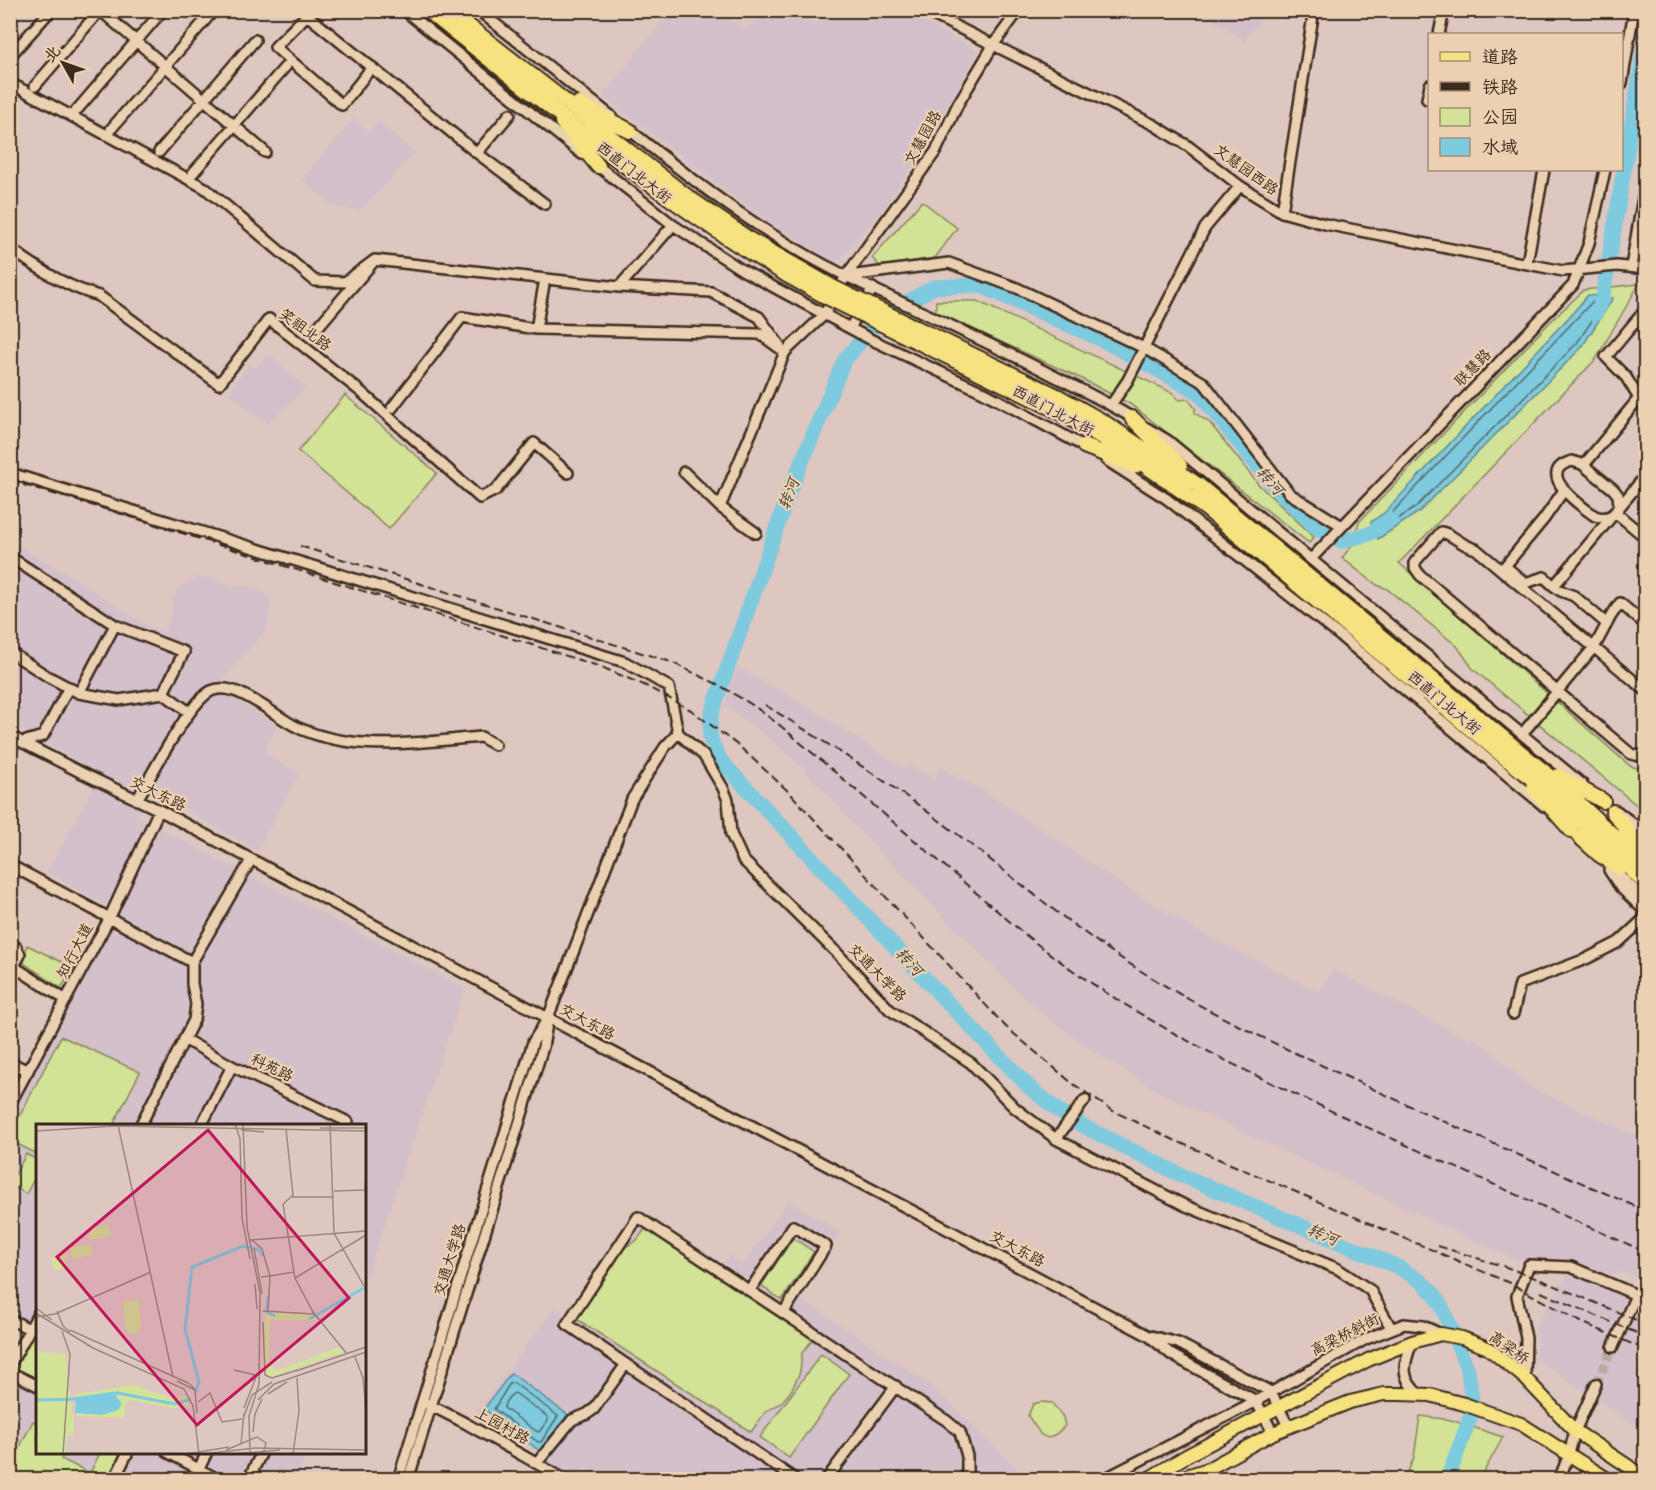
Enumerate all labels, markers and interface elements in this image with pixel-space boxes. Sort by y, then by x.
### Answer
north arrow [33,33,93,93]
legend [1428,33,1623,171]
text: 北 [39,41,65,67]
text: 道路 [1482,46,1518,69]
text: 铁路 [1482,76,1518,99]
text: 公园 [1482,106,1518,129]
street label: 文慧园路 [900,107,946,169]
text: 水域 [1482,136,1518,159]
street label: 西直门北大街 [593,138,675,208]
street label: 文慧园西路 [1210,140,1282,200]
street label: 笑祖北路 [275,305,335,355]
street label: 联慧路 [1451,345,1495,391]
street label: 西直门北大街 [1009,381,1097,441]
water label: 转河 [1252,462,1290,502]
water label: 转河 [774,473,805,513]
street label: 西直门北大街 [1403,667,1485,739]
street label: 交大东路 [127,772,189,816]
street label: 知行大道 [53,920,97,982]
street label: 交通大学路 [844,940,910,1006]
water label: 转河 [891,943,929,983]
street label: 交大东路 [556,1000,618,1044]
street label: 科苑路 [248,1050,296,1086]
inset map [36,1124,366,1454]
water label: 转河 [1304,1220,1344,1252]
street label: 交通大学路 [430,1221,470,1299]
street label: 交大东路 [986,1227,1048,1271]
street label: 高梁桥斜街 [1307,1310,1383,1360]
street label: 高梁桥 [1485,1327,1533,1369]
street label: 上园村路 [471,1403,533,1449]

